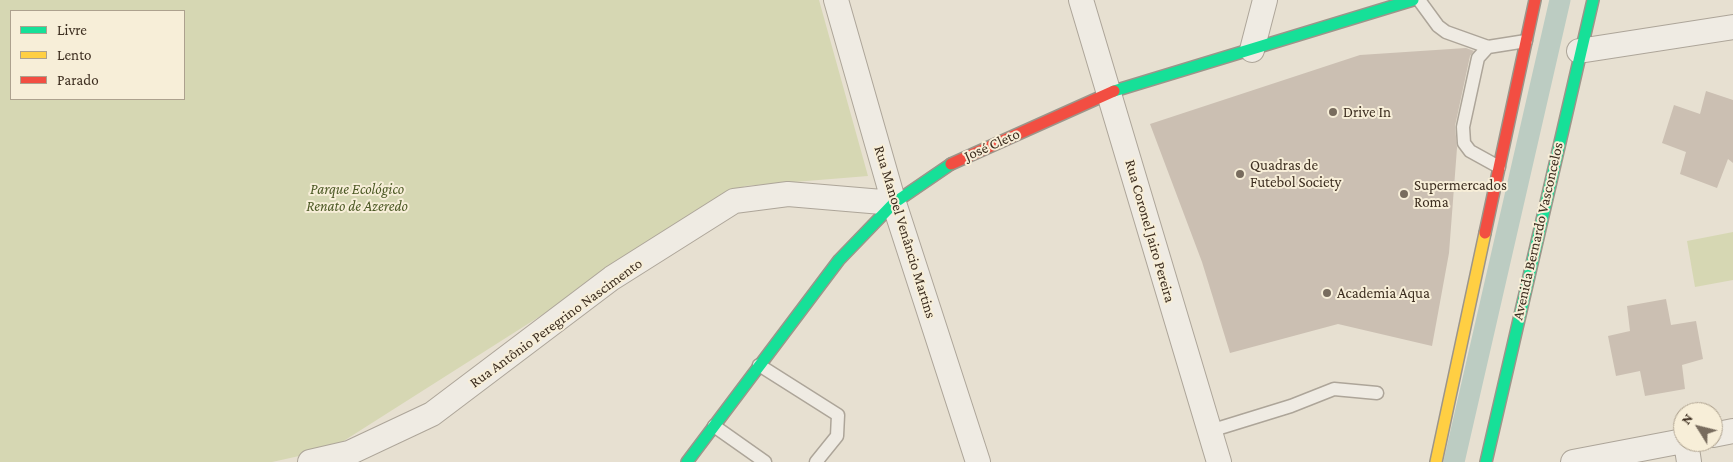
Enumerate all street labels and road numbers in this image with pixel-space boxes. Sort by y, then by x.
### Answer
street label: José Cleto [961,125,1023,165]
street label: Avenida Bernardo Vasconcelos [1509,140,1567,322]
street label: Rua Manoel Venâncio Martins [870,143,940,321]
street label: Rua Coronel Jairo Pereira [1121,157,1179,305]
street label: Rua Antônio Peregrino Nascimento [466,254,646,392]

